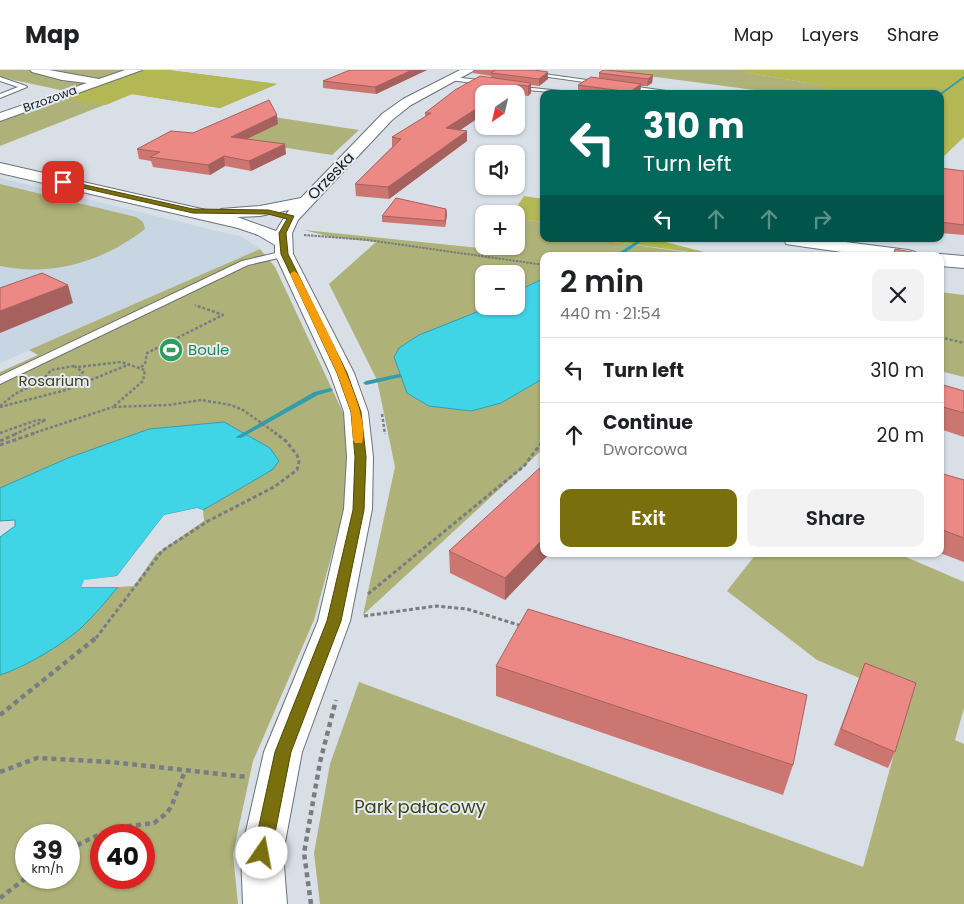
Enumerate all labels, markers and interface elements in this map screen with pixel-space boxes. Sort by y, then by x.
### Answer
text: Map [25,18,80,51]
text: Map [734,22,774,47]
text: Layers [802,22,859,47]
text: Share [887,22,939,47]
street label: Brzozowa [21,81,79,116]
north arrow [475,85,525,135]
map controls [475,85,525,315]
text: 310 m [643,101,745,150]
icon: left [560,110,625,175]
button: sound [475,145,525,195]
street label: Orzeska [303,147,359,204]
text: Turn left [643,148,731,179]
pin [42,161,84,203]
icon: arrive [49,168,77,196]
button: + [475,205,525,255]
icon: left [649,205,677,233]
icon: ahead [702,205,730,233]
icon: ahead [755,205,783,233]
icon: right [808,205,836,233]
text: 2 min [560,260,644,303]
button: − [475,265,525,315]
button: close [872,269,924,321]
text: 440 m · 21:54 [560,302,661,325]
sports icon: Boule [158,337,184,363]
place label: Boule [188,339,229,360]
icon: left [560,356,588,384]
text: Turn left [603,357,684,384]
text: 310 m [870,357,924,384]
park label: Rosarium [18,370,90,391]
text: Continue [603,409,693,436]
icon: ahead [560,421,588,449]
text: 20 m [876,422,924,449]
text: Dworcowa [603,438,688,461]
button: Exit [560,489,737,547]
button: Share [747,489,924,547]
park label: Park pałacowy [354,794,486,819]
speed limit sign: 40 [90,824,155,889]
position arrow [235,826,287,878]
text: 39 [32,833,63,868]
text: km/h [32,860,63,877]

